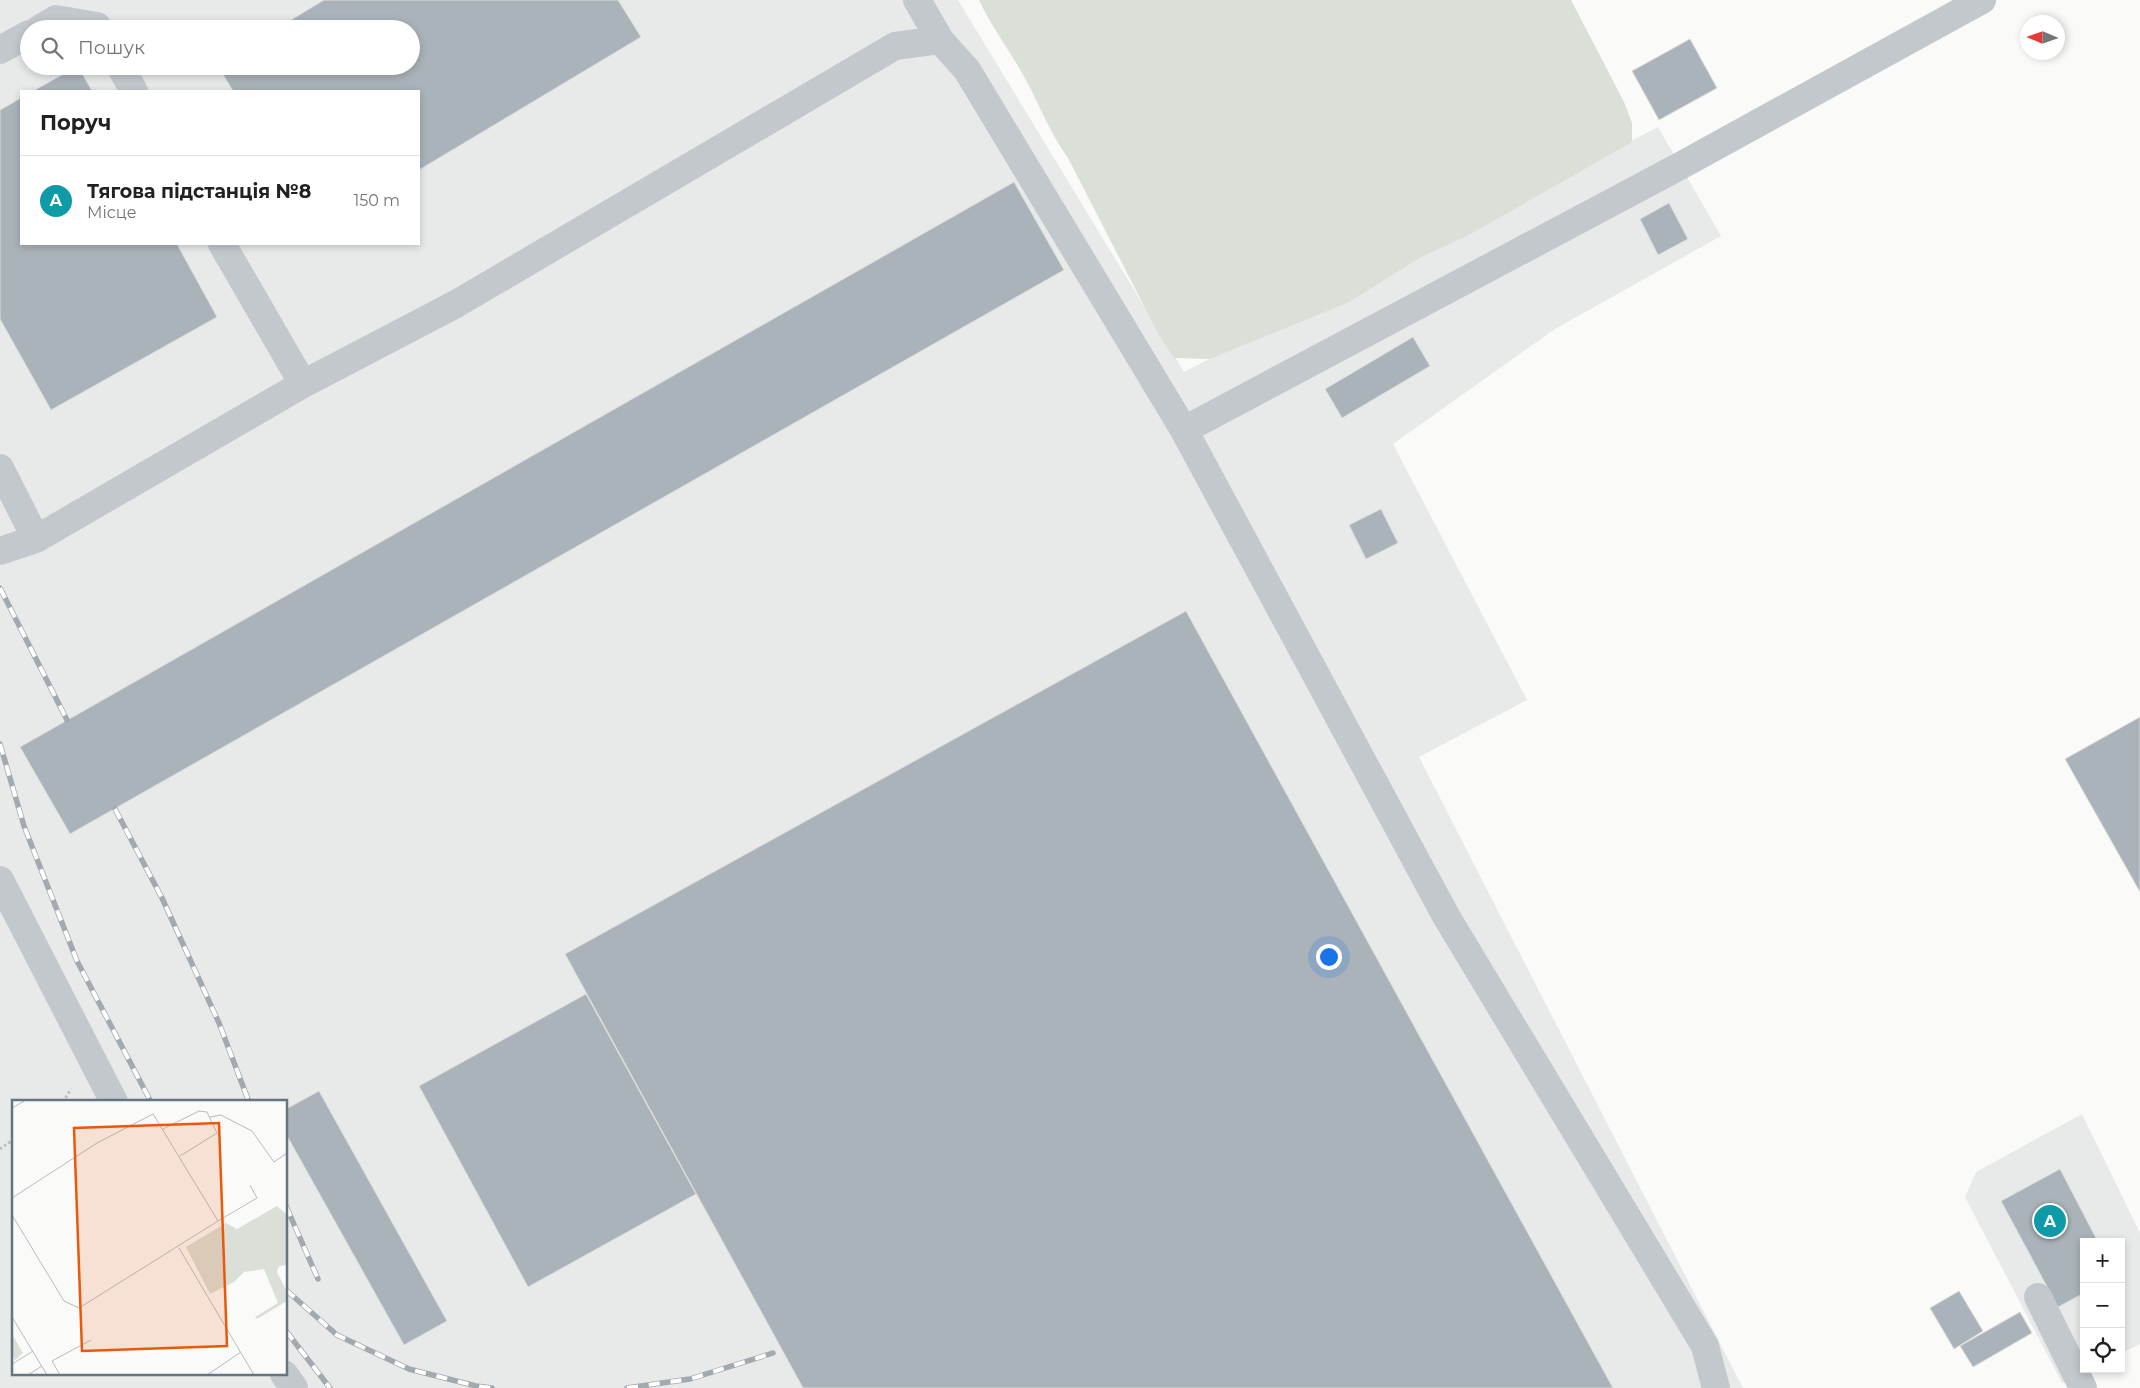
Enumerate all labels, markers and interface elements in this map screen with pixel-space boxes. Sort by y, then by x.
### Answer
north arrow [2020,15,2065,60]
search box [20,20,420,75]
icon: search [38,34,66,62]
text: Пошук [78,36,145,59]
text: Поруч [40,110,111,135]
text: Тягова підстанція №8 [87,180,311,203]
text: A [50,191,62,210]
text: 150 m [353,191,400,210]
text: Місце [87,203,137,222]
your location [1316,944,1342,970]
inset map [12,1100,288,1376]
pin: A [2034,1202,2066,1240]
map controls [2080,1238,2125,1373]
button: + [2080,1238,2125,1283]
button: − [2080,1283,2125,1328]
button: locate [2080,1328,2125,1373]

